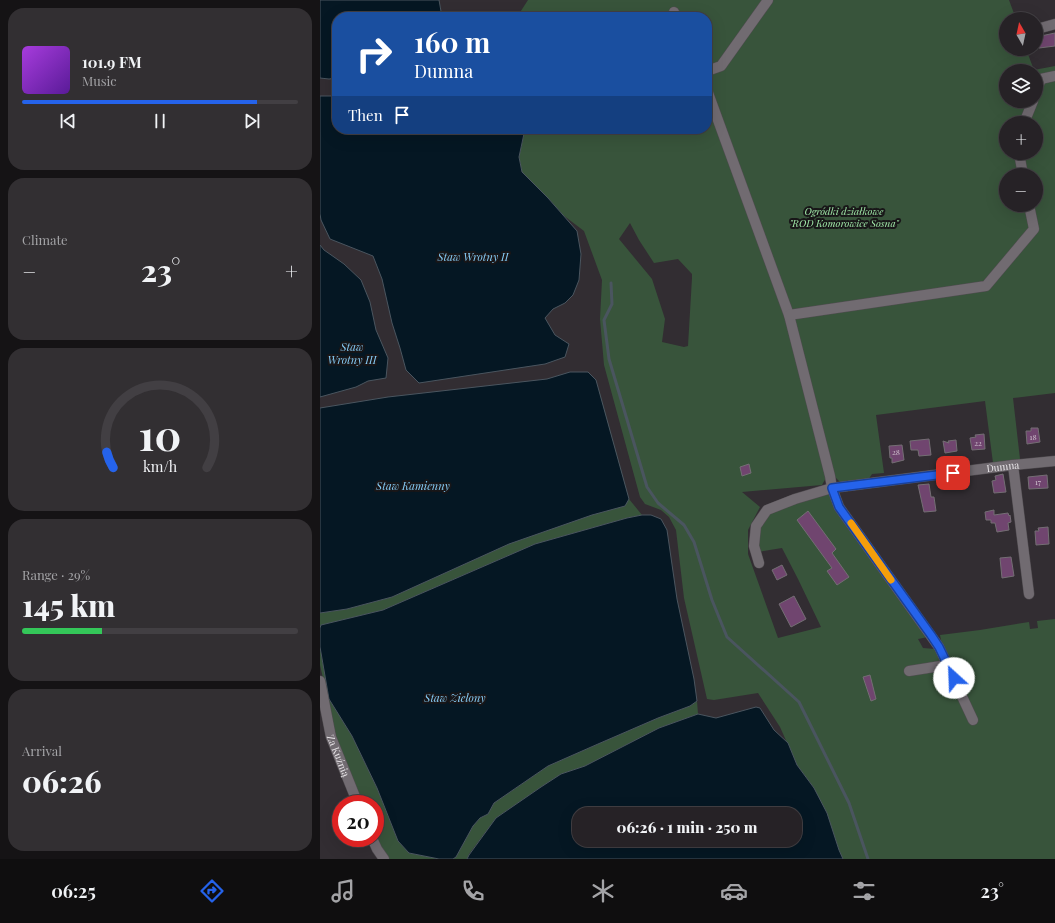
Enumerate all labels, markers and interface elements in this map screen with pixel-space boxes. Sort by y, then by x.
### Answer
north arrow [999,12,1043,56]
map controls [999,12,1043,212]
text: 160 m [414,23,490,60]
icon: right [348,28,400,80]
text: 101.9 FM [82,52,142,72]
text: Dumna [414,59,473,83]
button: layers [999,64,1043,108]
text: Music [82,72,117,89]
icon: arrive [391,104,413,126]
text: Then [348,105,383,125]
icon: previous [57,110,79,132]
icon: pause [149,110,171,132]
icon: next [241,110,263,132]
button: + [999,116,1043,160]
button: − [999,168,1043,212]
park label: Ogródki działkowe "ROD Komorowice Sosna" [789,204,900,230]
text: Climate [22,231,68,248]
water label: Staw Wrotny II [436,249,510,264]
text: 23° [141,250,180,290]
text: − [22,256,36,286]
text: + [285,256,298,286]
water label: Staw Wrotny III [328,339,378,367]
text: 10 [139,405,181,460]
house number: 18 [1029,431,1037,442]
house number: 22 [974,437,982,448]
house number: 28 [892,446,900,457]
text: km/h [143,456,178,475]
pin [936,456,970,490]
street label: Dumna [986,457,1020,475]
icon: arrive [942,462,964,484]
house number: 17 [1035,476,1042,487]
water label: Staw Kamienny [375,478,451,493]
text: Range · 29% [22,566,90,583]
text: 145 km [22,585,115,625]
position arrow [933,657,975,699]
water label: Staw Zielony [423,690,486,705]
street label: Za Kuźnią [324,732,353,779]
text: Arrival [22,742,62,759]
text: 06:26 [22,761,101,801]
speed limit sign: 20 [332,795,384,847]
text: 06:26 · 1 min · 250 m [617,817,757,837]
icon: directions [198,877,226,905]
icon: music [329,877,357,905]
icon: phone [459,877,487,905]
icon: climate [589,877,617,905]
icon: car [720,877,748,905]
icon: filters [850,877,878,905]
text: 06:25 [51,879,96,903]
text: 23° [981,879,1004,903]

